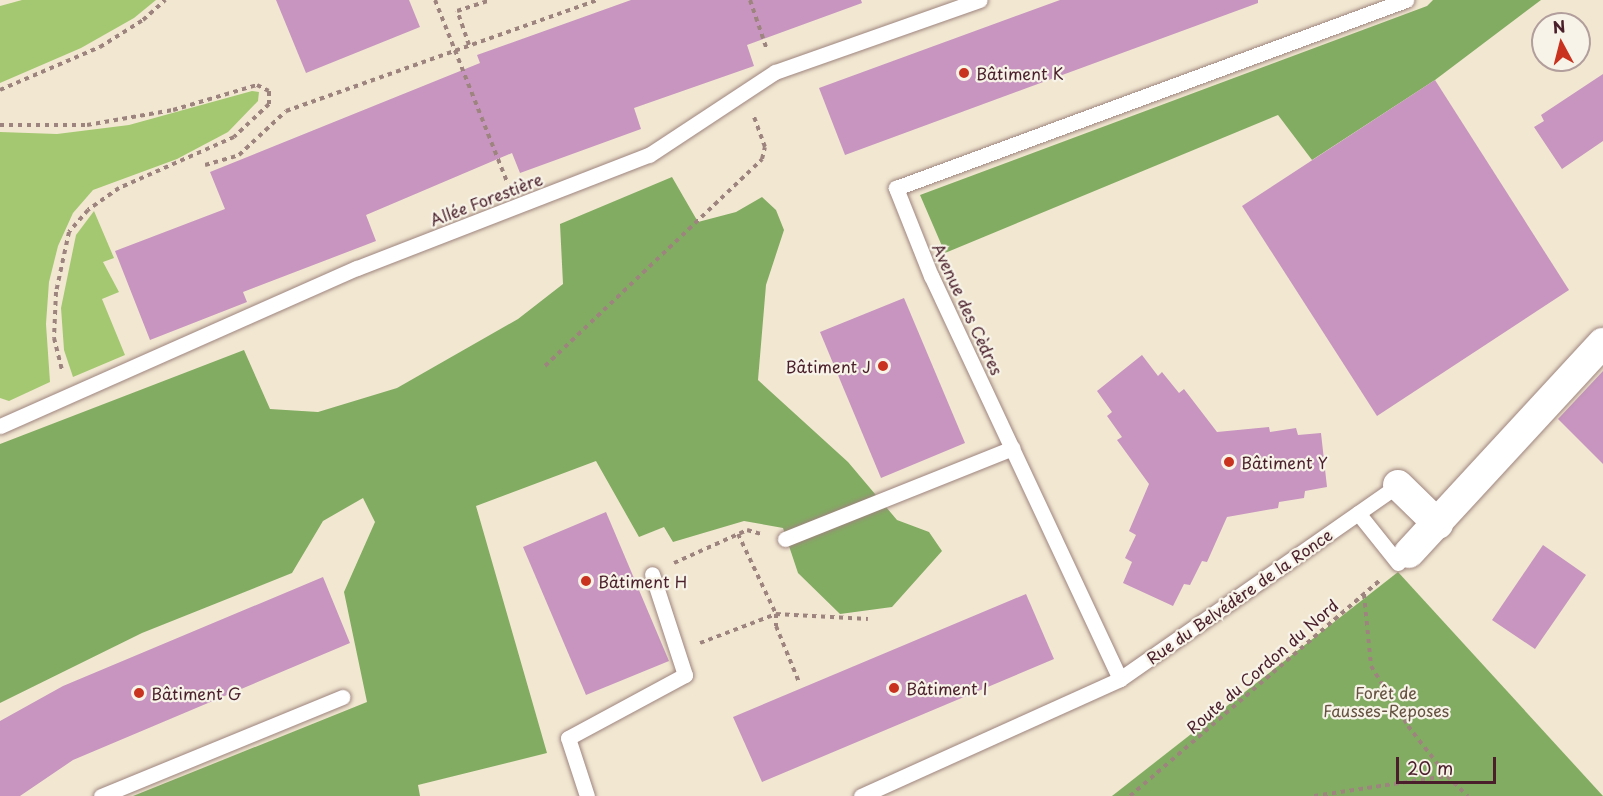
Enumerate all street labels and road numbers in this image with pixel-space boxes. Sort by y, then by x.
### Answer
street label: Allée Forestière [426,168,546,230]
street label: Avenue des Cèdres [929,240,1007,378]
street label: Rue du Belvédère de la Ronce [1141,523,1337,669]
street label: Route du Cordon du Nord [1182,594,1342,738]

